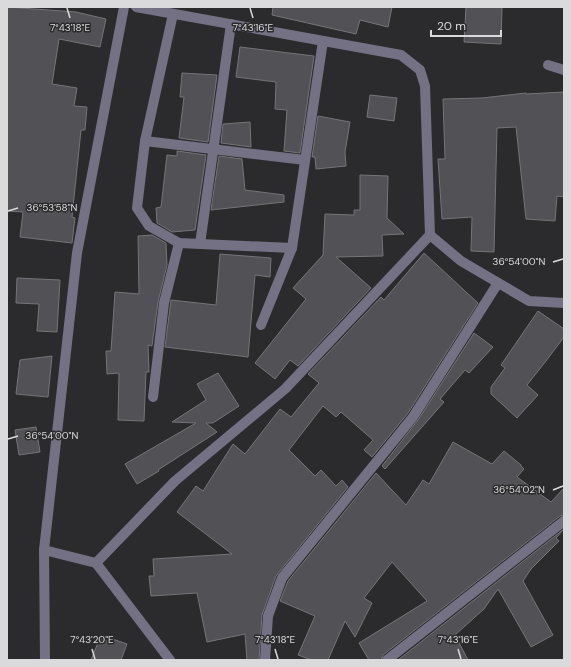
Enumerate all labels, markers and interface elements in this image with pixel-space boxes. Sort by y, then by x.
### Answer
scale bar [431,12,501,38]
text: 20 m [437,18,466,34]
text: 7°43'18"E [50,21,90,34]
text: 7°43'16"E [233,21,273,34]
text: 36°53'58"N [27,201,78,214]
text: 36°54'00"N [493,255,546,268]
text: 36°54'00"N [26,429,79,442]
text: 36°54'02"N [493,483,545,496]
text: 7°43'20"E [70,633,114,646]
text: 7°43'18"E [255,633,295,646]
text: 7°43'16"E [438,633,478,646]

